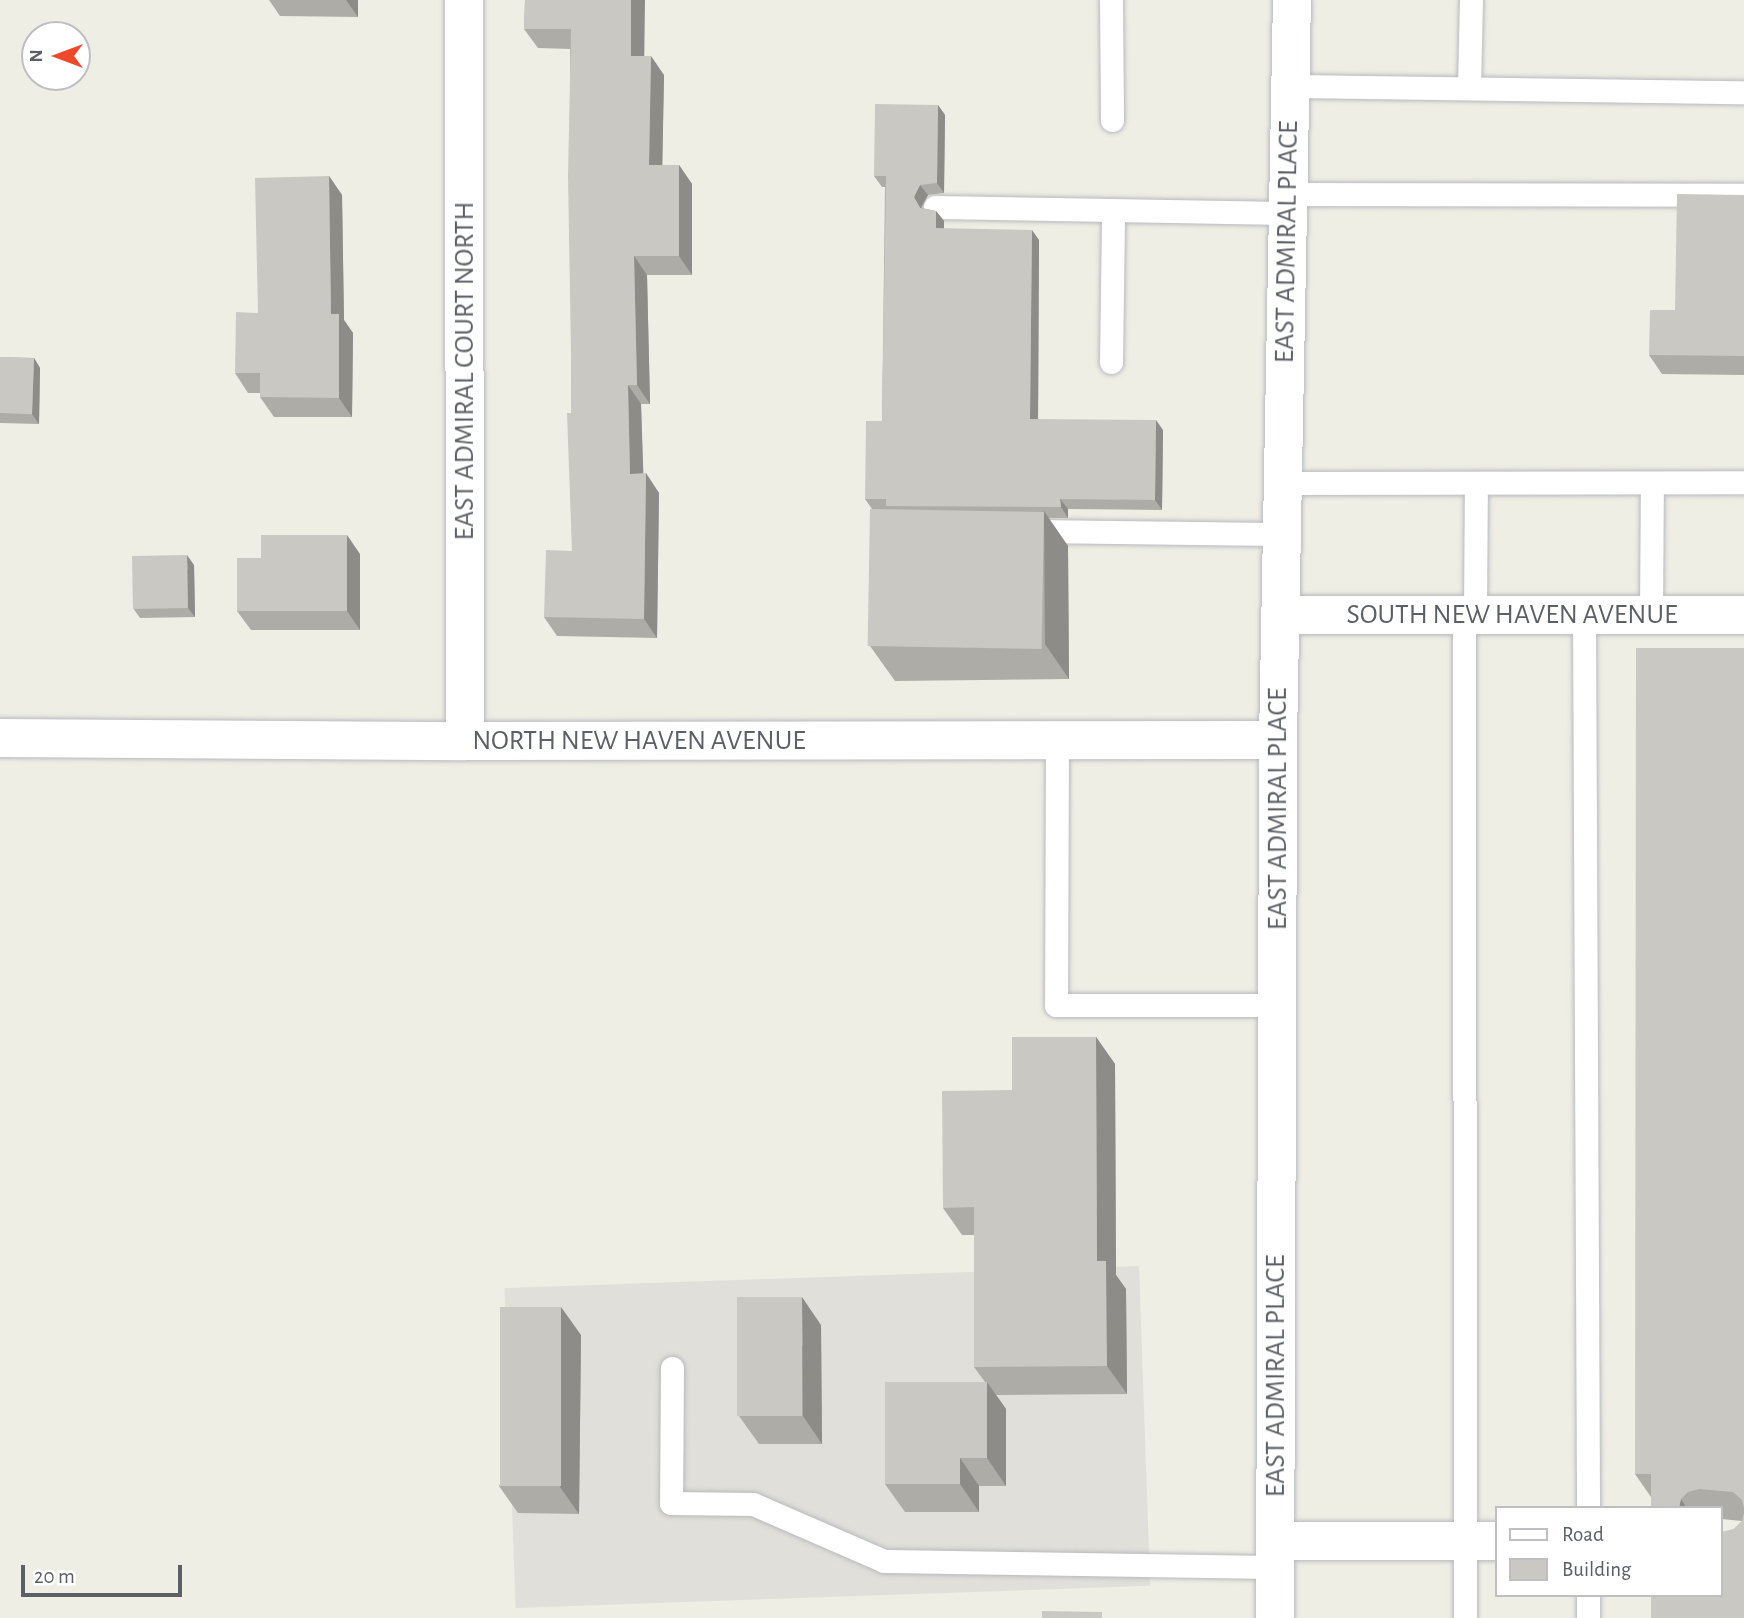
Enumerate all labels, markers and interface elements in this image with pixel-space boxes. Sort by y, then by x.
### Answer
north arrow [21,21,91,91]
text: N [27,49,46,63]
street label: EAST ADMIRAL PLACE [1268,120,1306,364]
street label: EAST ADMIRAL COURT NORTH [448,201,482,541]
street label: SOUTH NEW HAVEN AVENUE [1346,598,1678,632]
street label: EAST ADMIRAL PLACE [1261,688,1295,930]
street label: NORTH NEW HAVEN AVENUE [472,724,806,758]
street label: EAST ADMIRAL PLACE [1259,1255,1293,1497]
legend [1496,1506,1723,1597]
text: Road [1562,1524,1604,1545]
scale bar [24,1552,186,1596]
text: Building [1562,1559,1631,1580]
text: 20 m [34,1566,75,1587]

